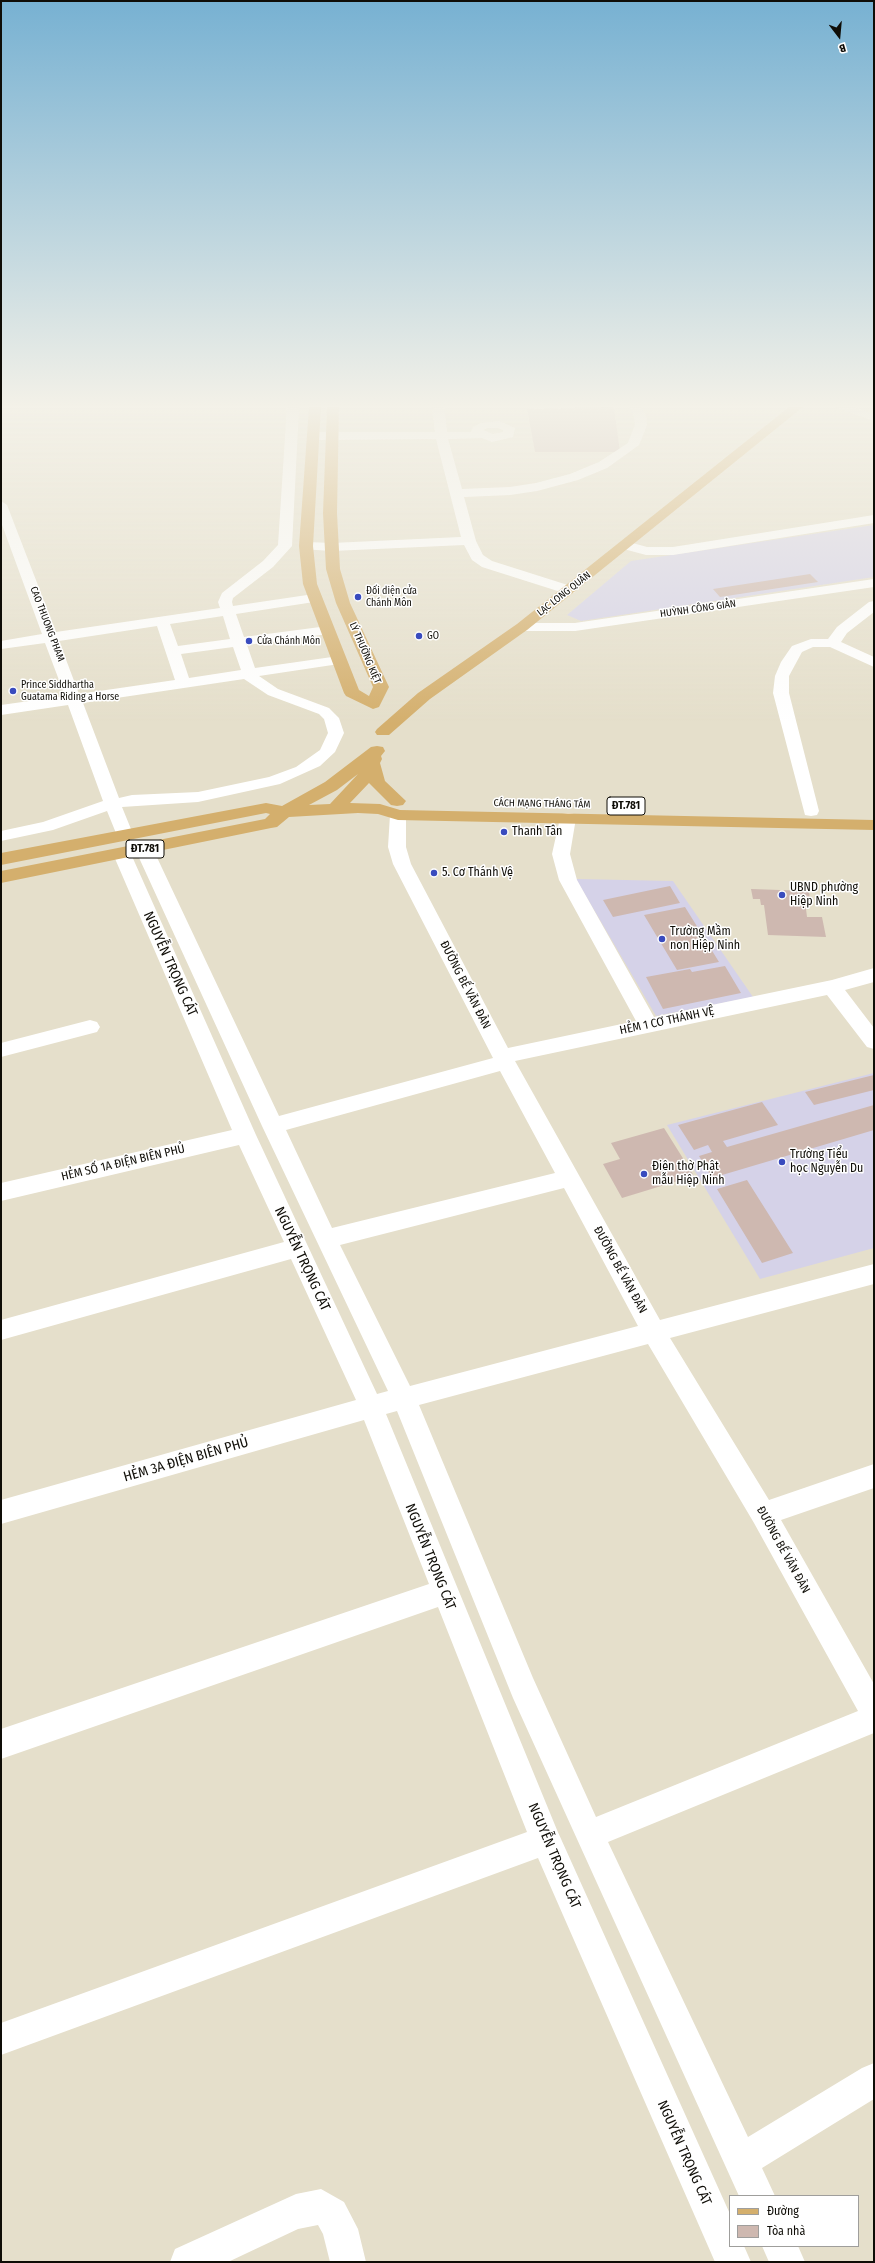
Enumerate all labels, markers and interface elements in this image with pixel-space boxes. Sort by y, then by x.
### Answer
north arrow [819,16,859,56]
text: B [838,41,847,55]
street label: LẠC LONG QUÂN [535,569,593,619]
street label: CAO THUONG PHAM [27,585,67,663]
place label: Đối diện cửa Chánh Môn [366,585,417,608]
marker: Đối diện cửa Chánh Môn [353,592,363,602]
street label: HUỲNH CÔNG GIẢN [659,598,737,620]
street label: LÝ THƯỜNG KIỆT [347,620,383,686]
place label: GO [427,630,439,642]
marker: GO [414,631,424,641]
place label: Cửa Chánh Môn [257,635,320,647]
marker: Cửa Chánh Môn [244,636,254,646]
place label: Prince Siddhartha Guatama Riding a Horse [21,679,119,702]
marker: Prince Siddhartha Guatama Riding a Horse [8,686,18,696]
street label: CÁCH MẠNG THÁNG TÁM [493,797,591,811]
road number: ĐT.781 [607,797,645,815]
place label: Thanh Tân [512,825,562,839]
marker: Thanh Tân [499,827,509,837]
road number: ĐT.781 [126,840,164,858]
place label: 5. Cơ Thánh Vệ [442,866,513,880]
marker: 5. Cơ Thánh Vệ [429,868,439,878]
place label: UBND phường Hiệp Ninh [790,881,858,909]
marker: UBND phường Hiệp Ninh [777,890,787,900]
street label: NGUYỄN TRỌNG CÁT [139,909,201,1019]
place label: Trường Mầm non Hiệp Ninh [670,925,740,953]
marker: Trường Mầm non Hiệp Ninh [657,934,667,944]
street label: ĐƯỜNG BẾ VĂN ĐÀN [437,938,493,1032]
street label: HẺM 1 CƠ THÁNH VỆ [618,1004,716,1038]
street label: HẺM SỐ 1A ĐIỆN BIÊN PHỦ [60,1142,186,1184]
place label: Trường Tiểu học Nguyễn Du [790,1148,863,1176]
marker: Trường Tiểu học Nguyễn Du [777,1157,787,1167]
place label: Điện thờ Phật mẫu Hiệp Ninh [652,1160,725,1188]
marker: Điện thờ Phật mẫu Hiệp Ninh [639,1169,649,1179]
street label: NGUYỄN TRỌNG CÁT [271,1204,333,1314]
street label: ĐƯỜNG BẾ VĂN ĐÀN [590,1224,650,1316]
street label: HẺM 3A ĐIỆN BIÊN PHỦ [122,1434,250,1486]
street label: NGUYỄN TRỌNG CÁT [401,1502,459,1612]
street label: ĐƯỜNG BẾ VĂN ĐÀN [753,1504,813,1596]
street label: NGUYỄN TRỌNG CÁT [524,1801,584,1911]
street label: NGUYỄN TRỌNG CÁT [653,2098,715,2208]
legend [729,2195,859,2247]
text: Đường [767,2204,799,2218]
text: Tòa nhà [767,2224,805,2238]

